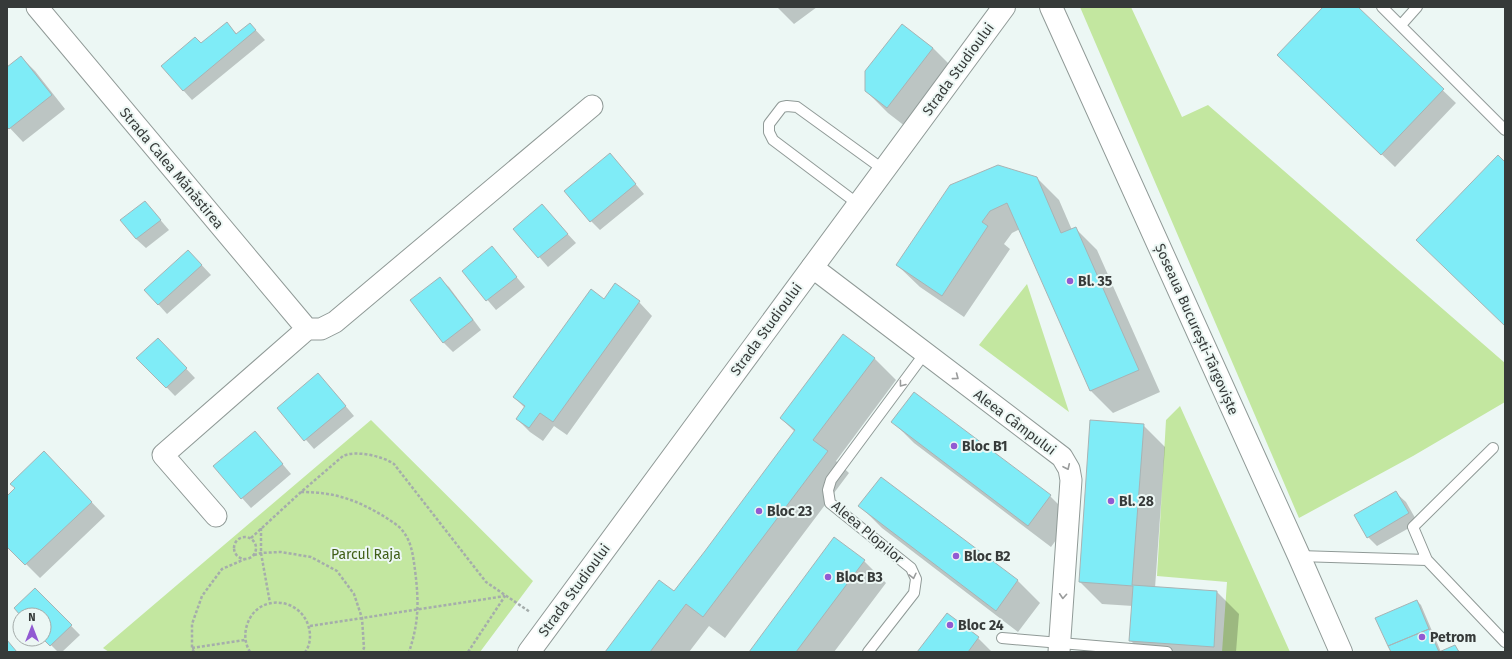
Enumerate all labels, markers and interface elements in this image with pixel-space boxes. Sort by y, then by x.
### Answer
street label: Strada Studioului [919,20,998,119]
street label: Strada Calea Mănăstirea [116,104,227,232]
street label: Șoseaua București-Târgoviște [1150,241,1242,418]
place label: Bl. 35 [1078,273,1113,290]
marker: Bl. 35 [1065,276,1075,286]
street label: Strada Studioului [727,280,806,379]
one-way arrow [952,372,959,379]
one-way arrow [900,380,907,387]
street label: Aleea Câmpului [970,386,1059,459]
place label: Bloc B1 [962,438,1008,455]
marker: Bloc B1 [949,441,959,451]
one-way arrow [1062,463,1070,471]
place label: Bl. 28 [1119,493,1154,510]
marker: Bl. 28 [1106,496,1116,506]
street label: Aleea Plopilor [828,497,908,568]
place label: Bloc 23 [767,503,812,520]
marker: Bloc 23 [754,506,764,516]
street label: Strada Studioului [535,541,614,640]
park label: Parcul Raja [331,546,401,563]
place label: Bloc B2 [964,548,1011,565]
marker: Bloc B2 [951,551,961,561]
place label: Bloc B3 [836,569,883,586]
marker: Bloc B3 [823,572,833,582]
one-way arrow [909,573,917,580]
one-way arrow [1058,593,1067,599]
north arrow [12,607,52,647]
text: N [28,611,36,624]
place label: Bloc 24 [958,617,1004,634]
marker: Bloc 24 [945,620,955,630]
place label: Petrom [1430,629,1476,646]
marker: Petrom [1417,632,1427,642]

